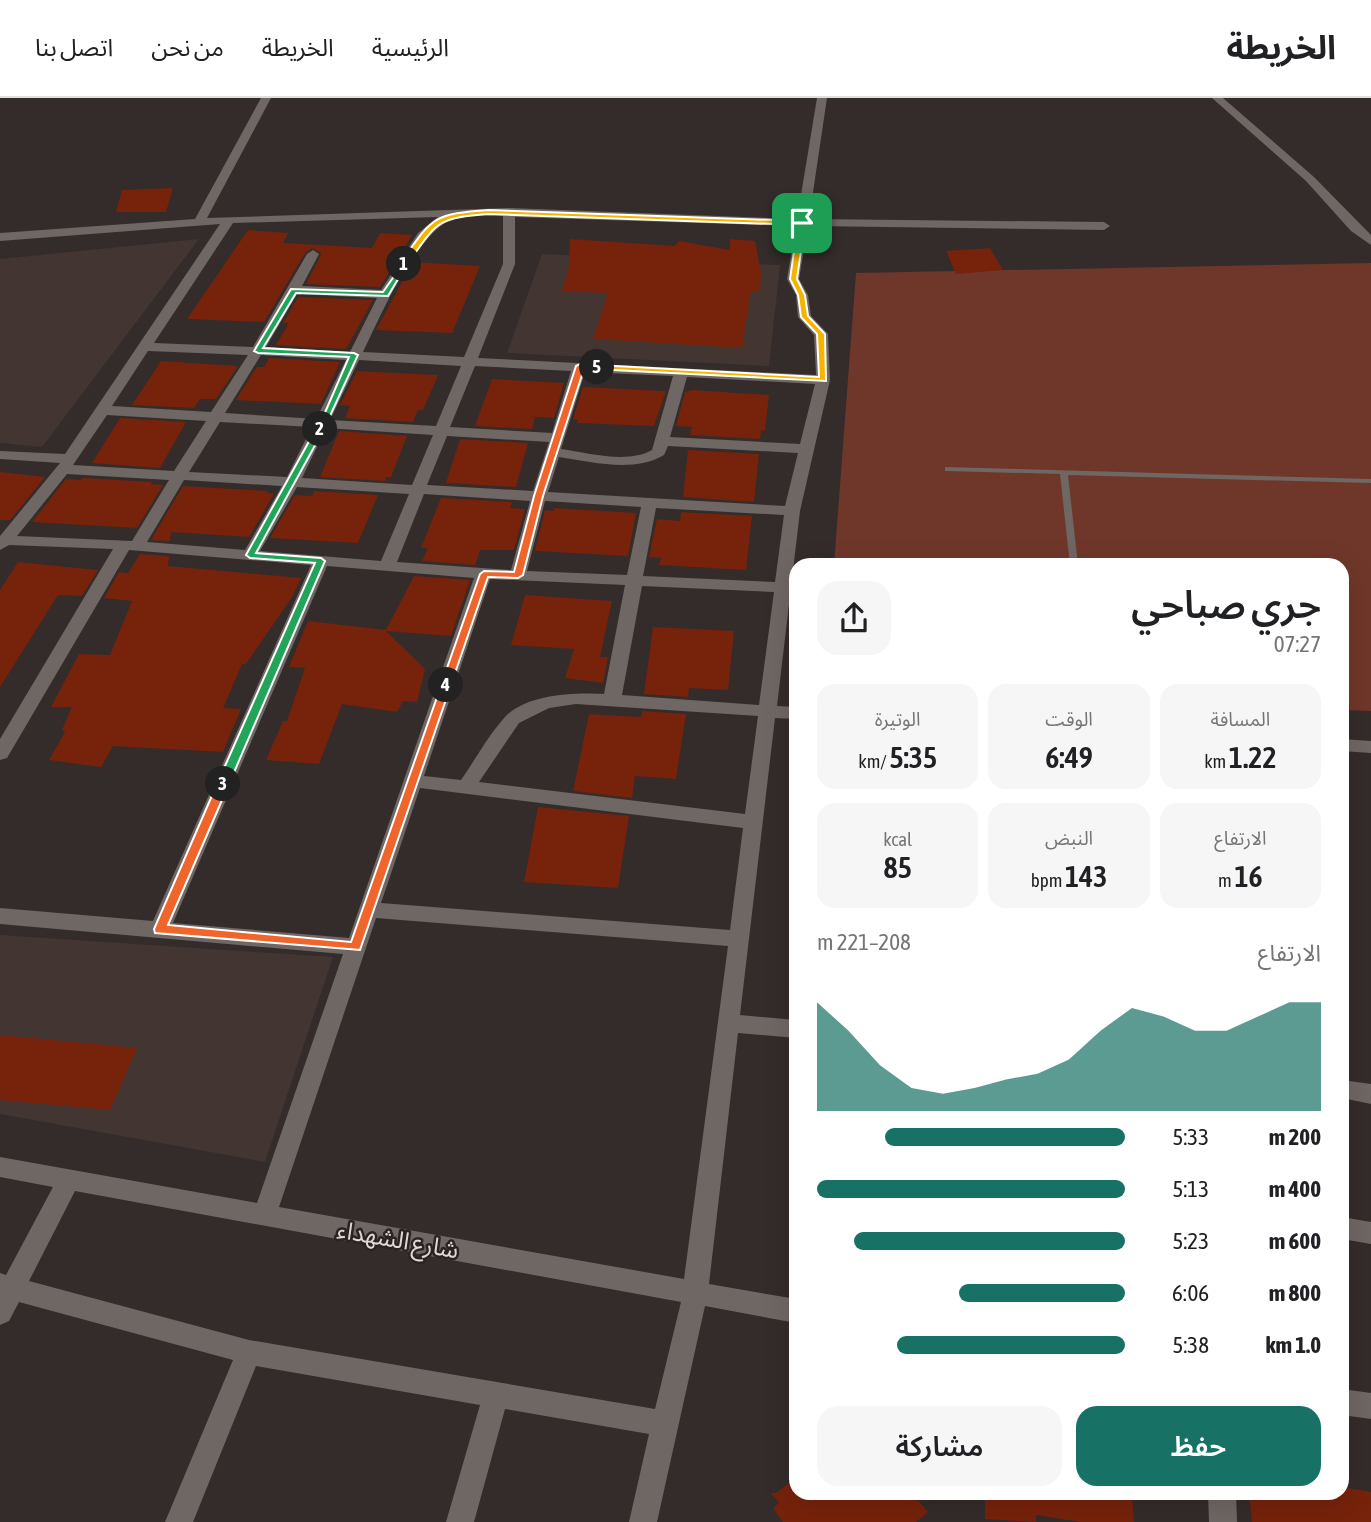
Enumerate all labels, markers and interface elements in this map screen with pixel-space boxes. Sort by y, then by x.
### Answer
text: الخريطة [1226,28,1336,66]
text: اتصل بنا [35,34,113,61]
text: من نحن [151,34,224,61]
text: الخريطة [262,34,334,61]
text: الرئيسية [372,34,449,61]
pin [772,193,832,253]
icon: arrive [783,204,821,242]
pin: 1 [386,246,422,282]
text: 1 [399,252,408,274]
pin: 5 [580,350,614,384]
text: 5 [592,355,601,377]
pin: 2 [302,412,338,446]
text: 2 [315,417,324,439]
button: share [817,581,891,655]
text: جري صباحي [1131,583,1321,626]
text: 07:27 [1274,631,1321,657]
pin: 4 [428,668,464,702]
text: 4 [441,673,450,695]
text: الوتيرة [875,708,921,730]
text: الوقت [1045,708,1093,730]
text: المسافة [1210,708,1270,730]
text: 5:35 [889,740,937,774]
text: 6:49 [1045,740,1093,774]
text: 1.22 [1229,740,1276,774]
text: /km [858,750,889,772]
text: km [1204,750,1229,772]
pin: 3 [206,766,241,802]
text: 3 [218,772,227,794]
text: النبض [1045,827,1093,849]
text: الارتفاع [1214,827,1266,849]
text: kcal [883,828,912,850]
text: 85 [884,850,912,884]
text: 143 [1065,859,1107,893]
text: 16 [1234,859,1263,893]
text: bpm [1031,869,1065,891]
text: m [1218,869,1234,891]
text: 208–221 m [817,929,911,955]
text: الارتفاع [1258,940,1321,966]
text: 5:33 [1172,1124,1209,1150]
text: 200 m [1269,1124,1321,1150]
text: 5:13 [1172,1176,1209,1202]
text: 400 m [1269,1176,1321,1202]
street label: شارع الشهداء [335,1216,461,1267]
text: 5:23 [1172,1228,1209,1254]
text: 600 m [1269,1228,1321,1254]
text: 6:06 [1172,1280,1209,1306]
text: 800 m [1269,1280,1321,1306]
text: 5:38 [1172,1332,1209,1358]
text: 1.0 km [1265,1332,1321,1358]
button: مشاركة [817,1406,1062,1486]
button: حفظ [1076,1406,1321,1486]

